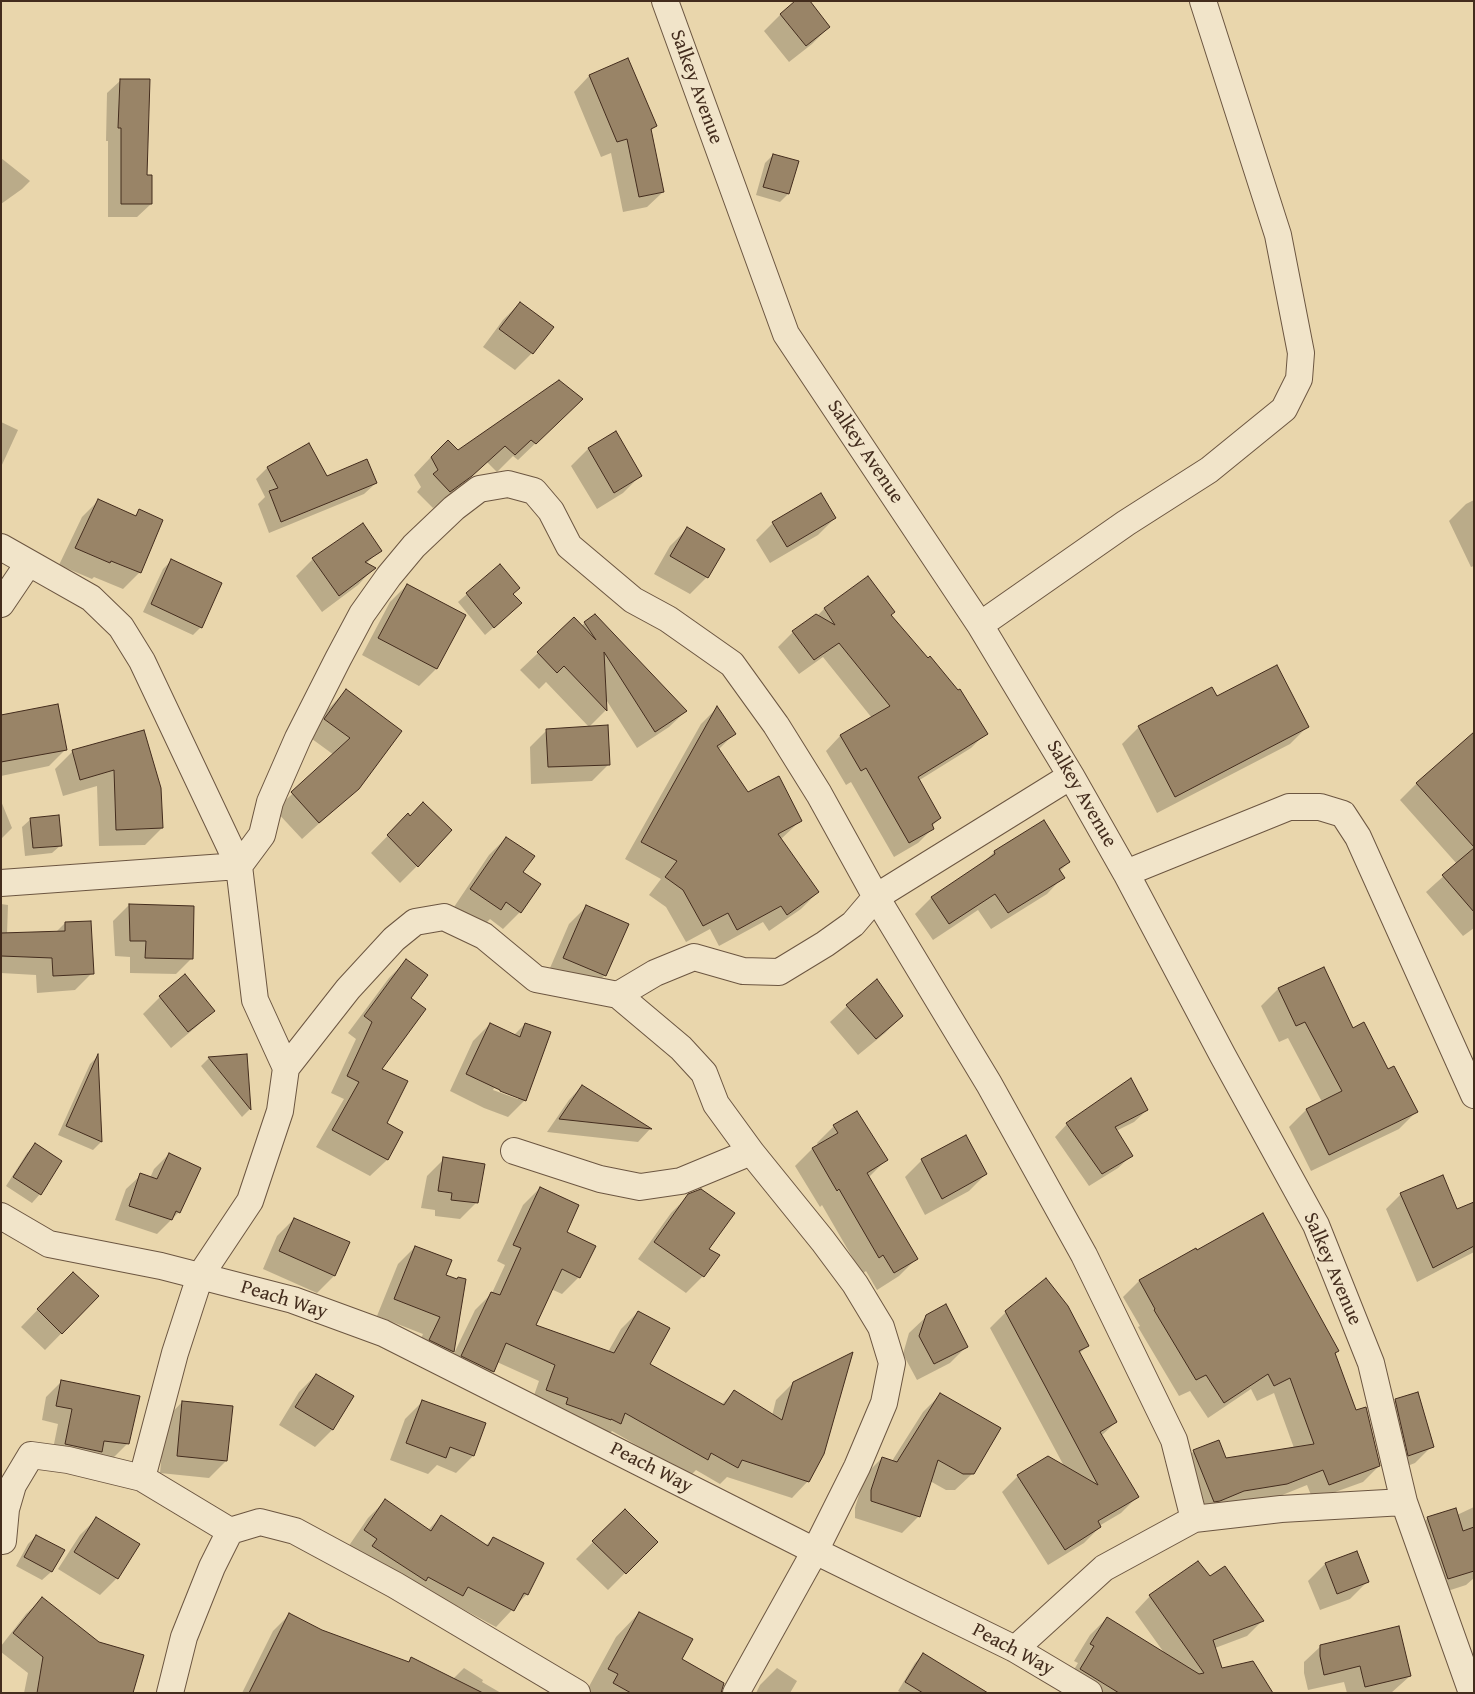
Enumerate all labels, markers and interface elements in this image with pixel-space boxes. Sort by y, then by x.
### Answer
street label: Salkey Avenue [664,27,728,147]
street label: Salkey Avenue [822,396,908,508]
street label: Salkey Avenue [1041,736,1121,852]
street label: Salkey Avenue [1298,1209,1366,1329]
street label: Peach Way [238,1275,330,1325]
street label: Peach Way [606,1437,696,1499]
street label: Peach Way [968,1618,1058,1682]

